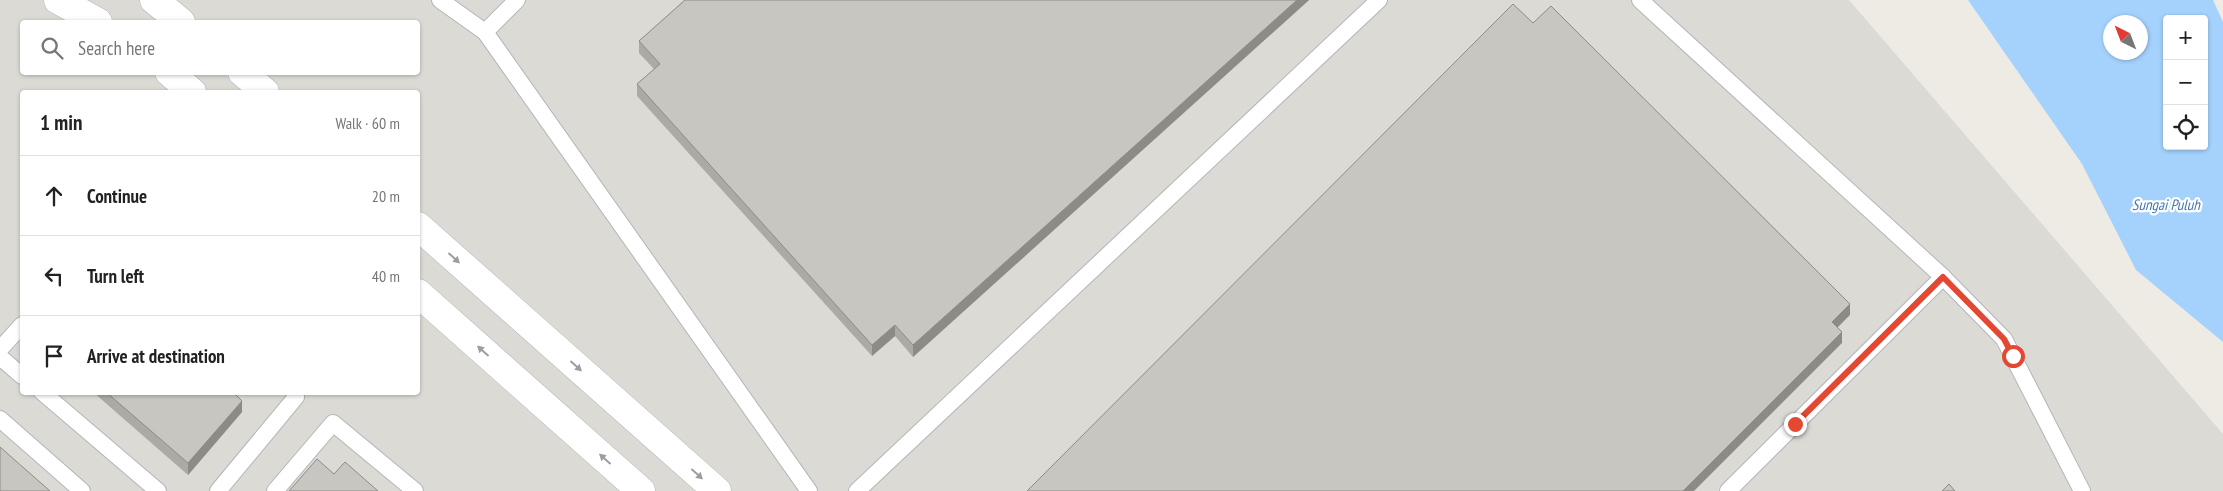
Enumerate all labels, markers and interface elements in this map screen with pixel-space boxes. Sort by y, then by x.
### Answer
north arrow [2103,15,2148,60]
map controls [2163,15,2208,150]
button: + [2163,15,2208,60]
search box [20,20,420,75]
icon: search [38,34,66,62]
text: Search here [78,36,155,60]
button: − [2163,60,2208,105]
button: locate [2163,105,2208,150]
text: 1 min [40,109,82,136]
text: Walk · 60 m [335,113,400,133]
icon: ahead [40,182,68,210]
text: Continue [87,184,147,208]
text: 20 m [372,186,400,206]
water label: Sungai Puluh [2132,195,2201,214]
one-way arrow [448,252,460,263]
icon: left [40,262,68,290]
text: Turn left [87,264,144,288]
text: 40 m [372,266,400,286]
icon: arrive [40,342,68,370]
text: Arrive at destination [87,344,225,368]
route start [2002,345,2025,368]
one-way arrow [477,346,489,357]
one-way arrow [569,360,581,372]
route end [1784,413,1807,436]
one-way arrow [598,453,611,464]
one-way arrow [691,468,704,479]

